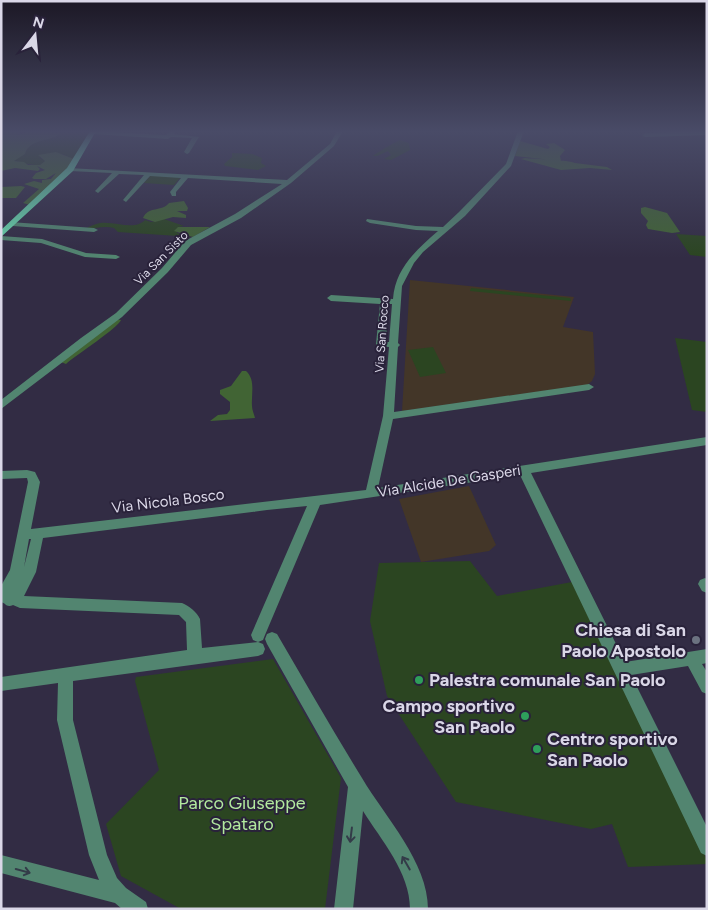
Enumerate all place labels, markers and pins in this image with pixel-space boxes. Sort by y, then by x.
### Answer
place label: Chiesa di San Paolo Apostolo [561,619,686,662]
marker: Chiesa di San Paolo Apostolo [690,634,702,646]
place label: Palestra comunale San Paolo [429,669,665,691]
marker: Palestra comunale San Paolo [413,674,425,686]
place label: Campo sportivo San Paolo [382,695,515,738]
marker: Campo sportivo San Paolo [519,710,531,722]
place label: Centro sportivo San Paolo [547,728,678,771]
marker: Centro sportivo San Paolo [531,743,543,755]

